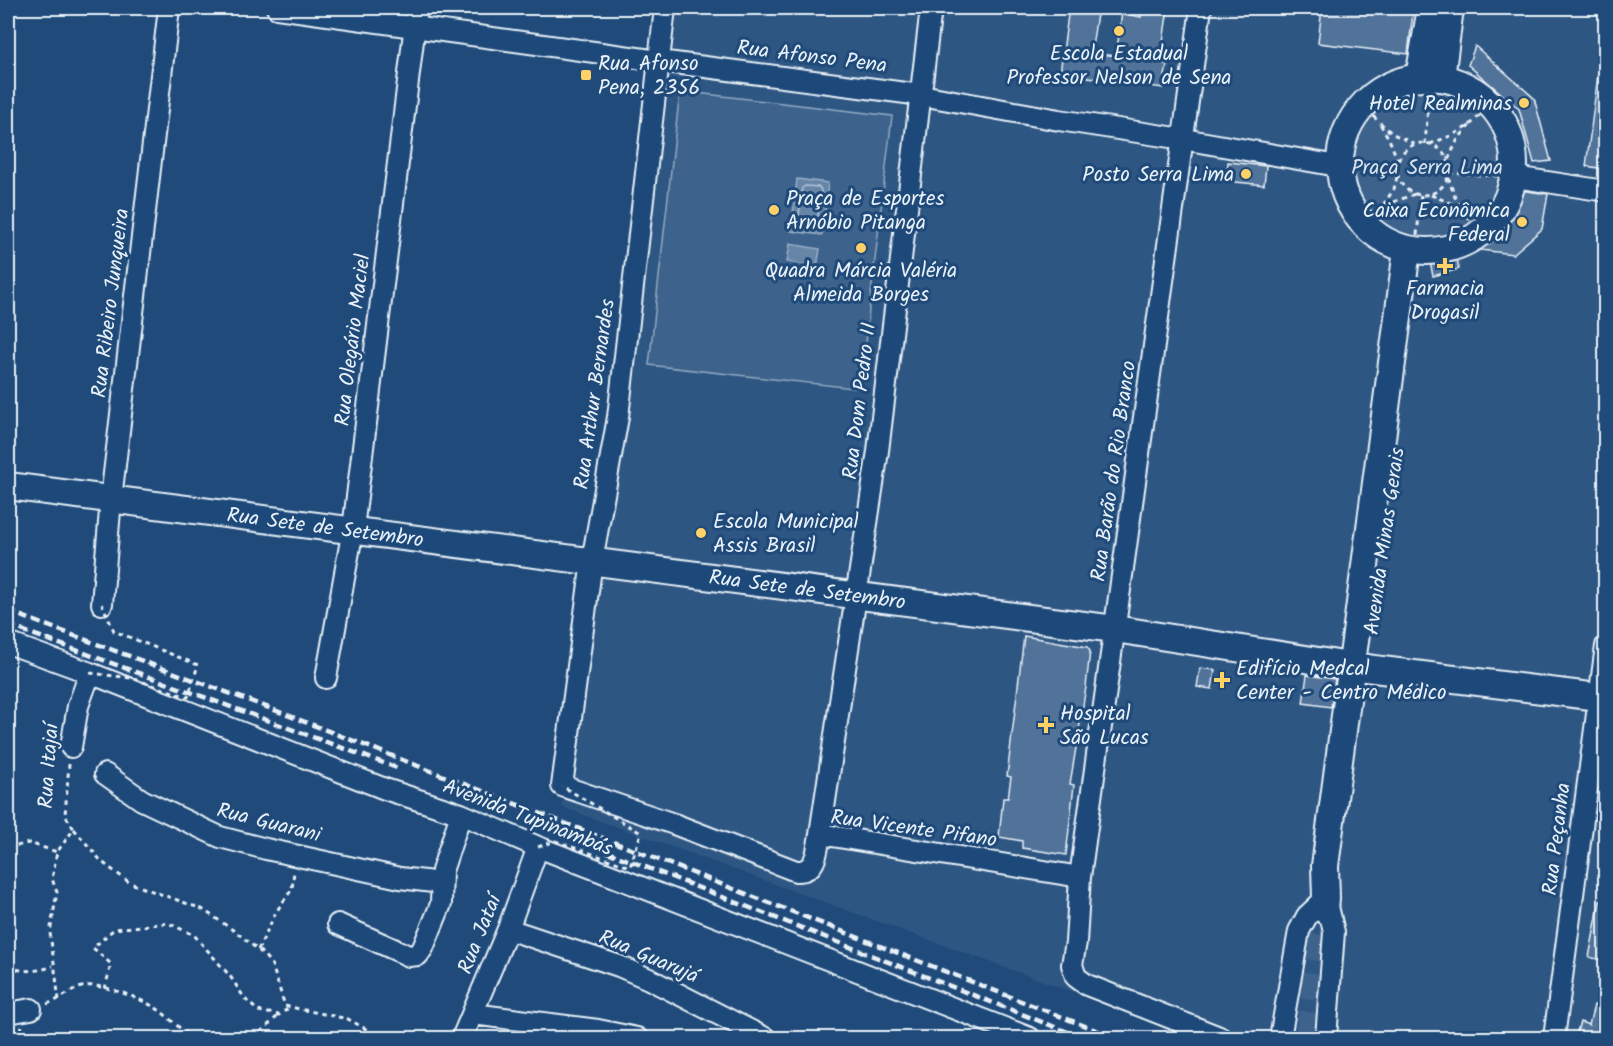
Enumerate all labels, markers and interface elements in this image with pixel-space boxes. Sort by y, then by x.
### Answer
marker: Escola Estadual Professor Nelson de Sena [1112,24,1126,38]
street label: Rua Afonso Pena [735,32,889,83]
place label: Escola Estadual Professor Nelson de Sena [1007,38,1231,95]
place label: Rua Afonso Pena, 2356 [598,48,700,105]
marker: Rua Afonso Pena, 2356 [579,68,593,82]
place label: Hotel Realminas [1369,88,1512,121]
marker: Hotel Realminas [1517,96,1531,110]
park label: Praça Serra Lima [1351,152,1503,185]
place label: Posto Serra Lima [1082,159,1234,192]
marker: Posto Serra Lima [1239,167,1253,181]
place label: Praça de Esportes Arnóbio Pitanga [786,183,945,240]
place label: Caixa Econômica Federal [1363,195,1510,252]
marker: Praça de Esportes Arnóbio Pitanga [767,203,781,217]
street label: Rua Ribeiro Junqueira [83,207,139,400]
marker: Caixa Econômica Federal [1515,215,1529,229]
marker: Quadra Márcia Valéria Almeida Borges [854,241,868,255]
street label: Rua Olegário Maciel [327,252,380,428]
place label: Quadra Márcia Valéria Almeida Borges [765,255,957,312]
marker: Farmacia Drogasil [1438,259,1452,273]
place label: Farmacia Drogasil [1406,273,1484,330]
street label: Rua Arthur Bernardes [566,297,625,492]
street label: Rua Dom Pedro II [834,321,886,482]
street label: Rua Barão do Rio Branco [1083,359,1146,584]
street label: Avenida Minas Gerais [1356,445,1415,637]
street label: Rua Sete de Setembro [225,499,425,558]
place label: Escola Municipal Assis Brasil [713,506,859,563]
marker: Escola Municipal Assis Brasil [694,526,708,540]
street label: Rua Sete de Setembro [707,562,907,620]
place label: Edifício Medcal Center - Centro Médico [1236,653,1447,710]
marker: Edifício Medcal Center - Centro Médico [1213,671,1231,689]
place label: Hospital São Lucas [1060,698,1149,755]
marker: Hospital São Lucas [1037,716,1055,734]
street label: Rua Itajaí [30,719,69,810]
street label: Avenida Tupinambás [438,771,617,866]
street label: Rua Peçanha [1534,781,1581,897]
street label: Rua Guarani [213,795,325,853]
street label: Rua Vicente Pifano [828,801,999,857]
street label: Rua Jataí [449,887,512,979]
street label: Rua Guarujá [593,922,705,994]

